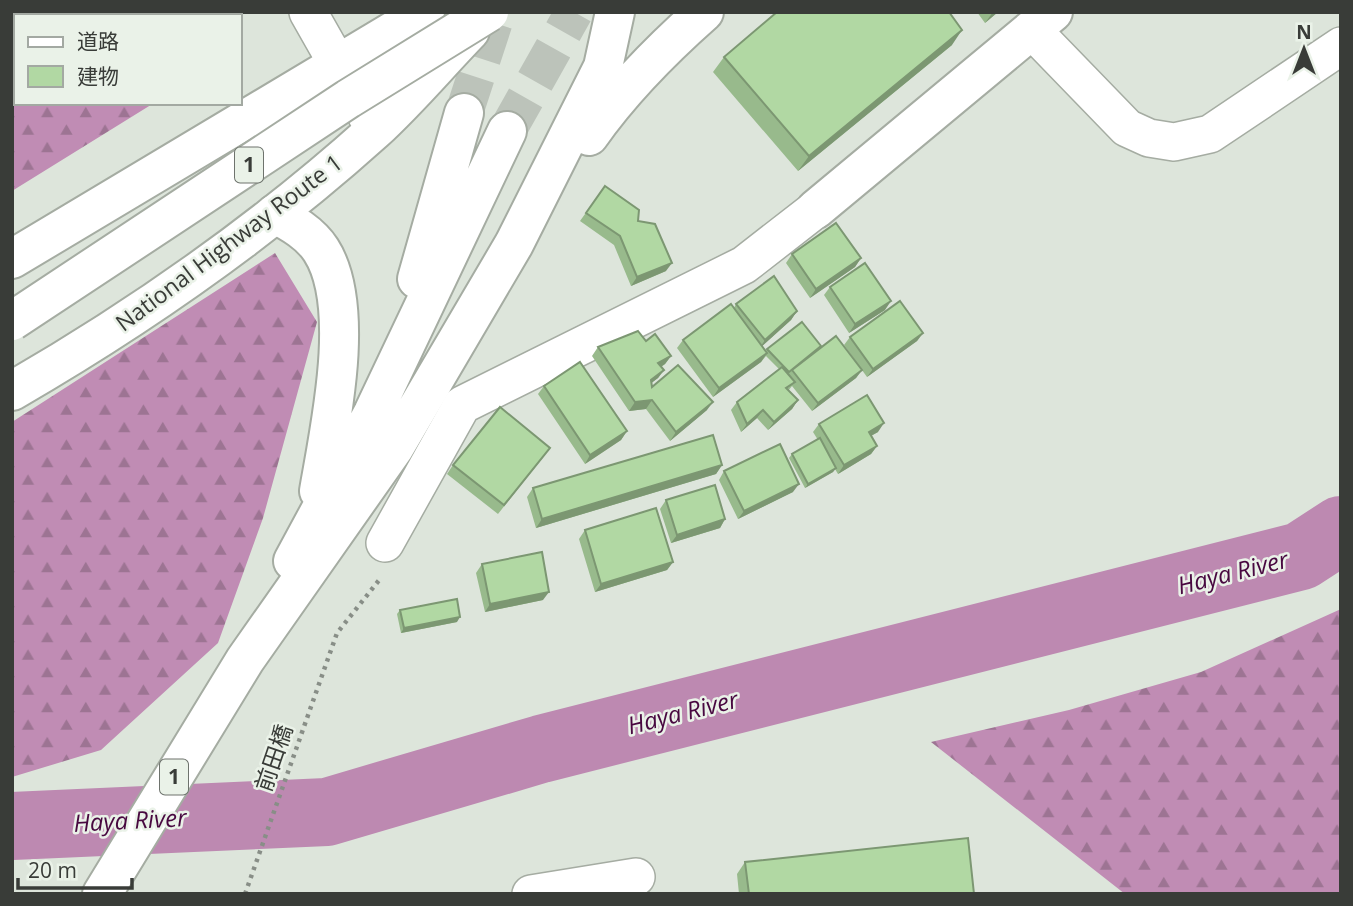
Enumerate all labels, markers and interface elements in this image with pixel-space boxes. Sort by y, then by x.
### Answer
legend [14,14,242,105]
north arrow [1269,14,1339,84]
text: N [1296,19,1312,45]
text: 道路 [77,27,119,55]
text: 建物 [77,62,119,90]
street label: National Highway Route 1 [108,146,348,338]
road number: 1 [235,148,263,182]
water label: Haya River [1174,541,1293,601]
water label: Haya River [624,681,743,741]
street label: 前田橋 [247,720,299,796]
road number: 1 [160,760,188,794]
water label: Haya River [73,800,189,839]
scale bar [18,846,131,890]
text: 20 m [28,856,77,884]

